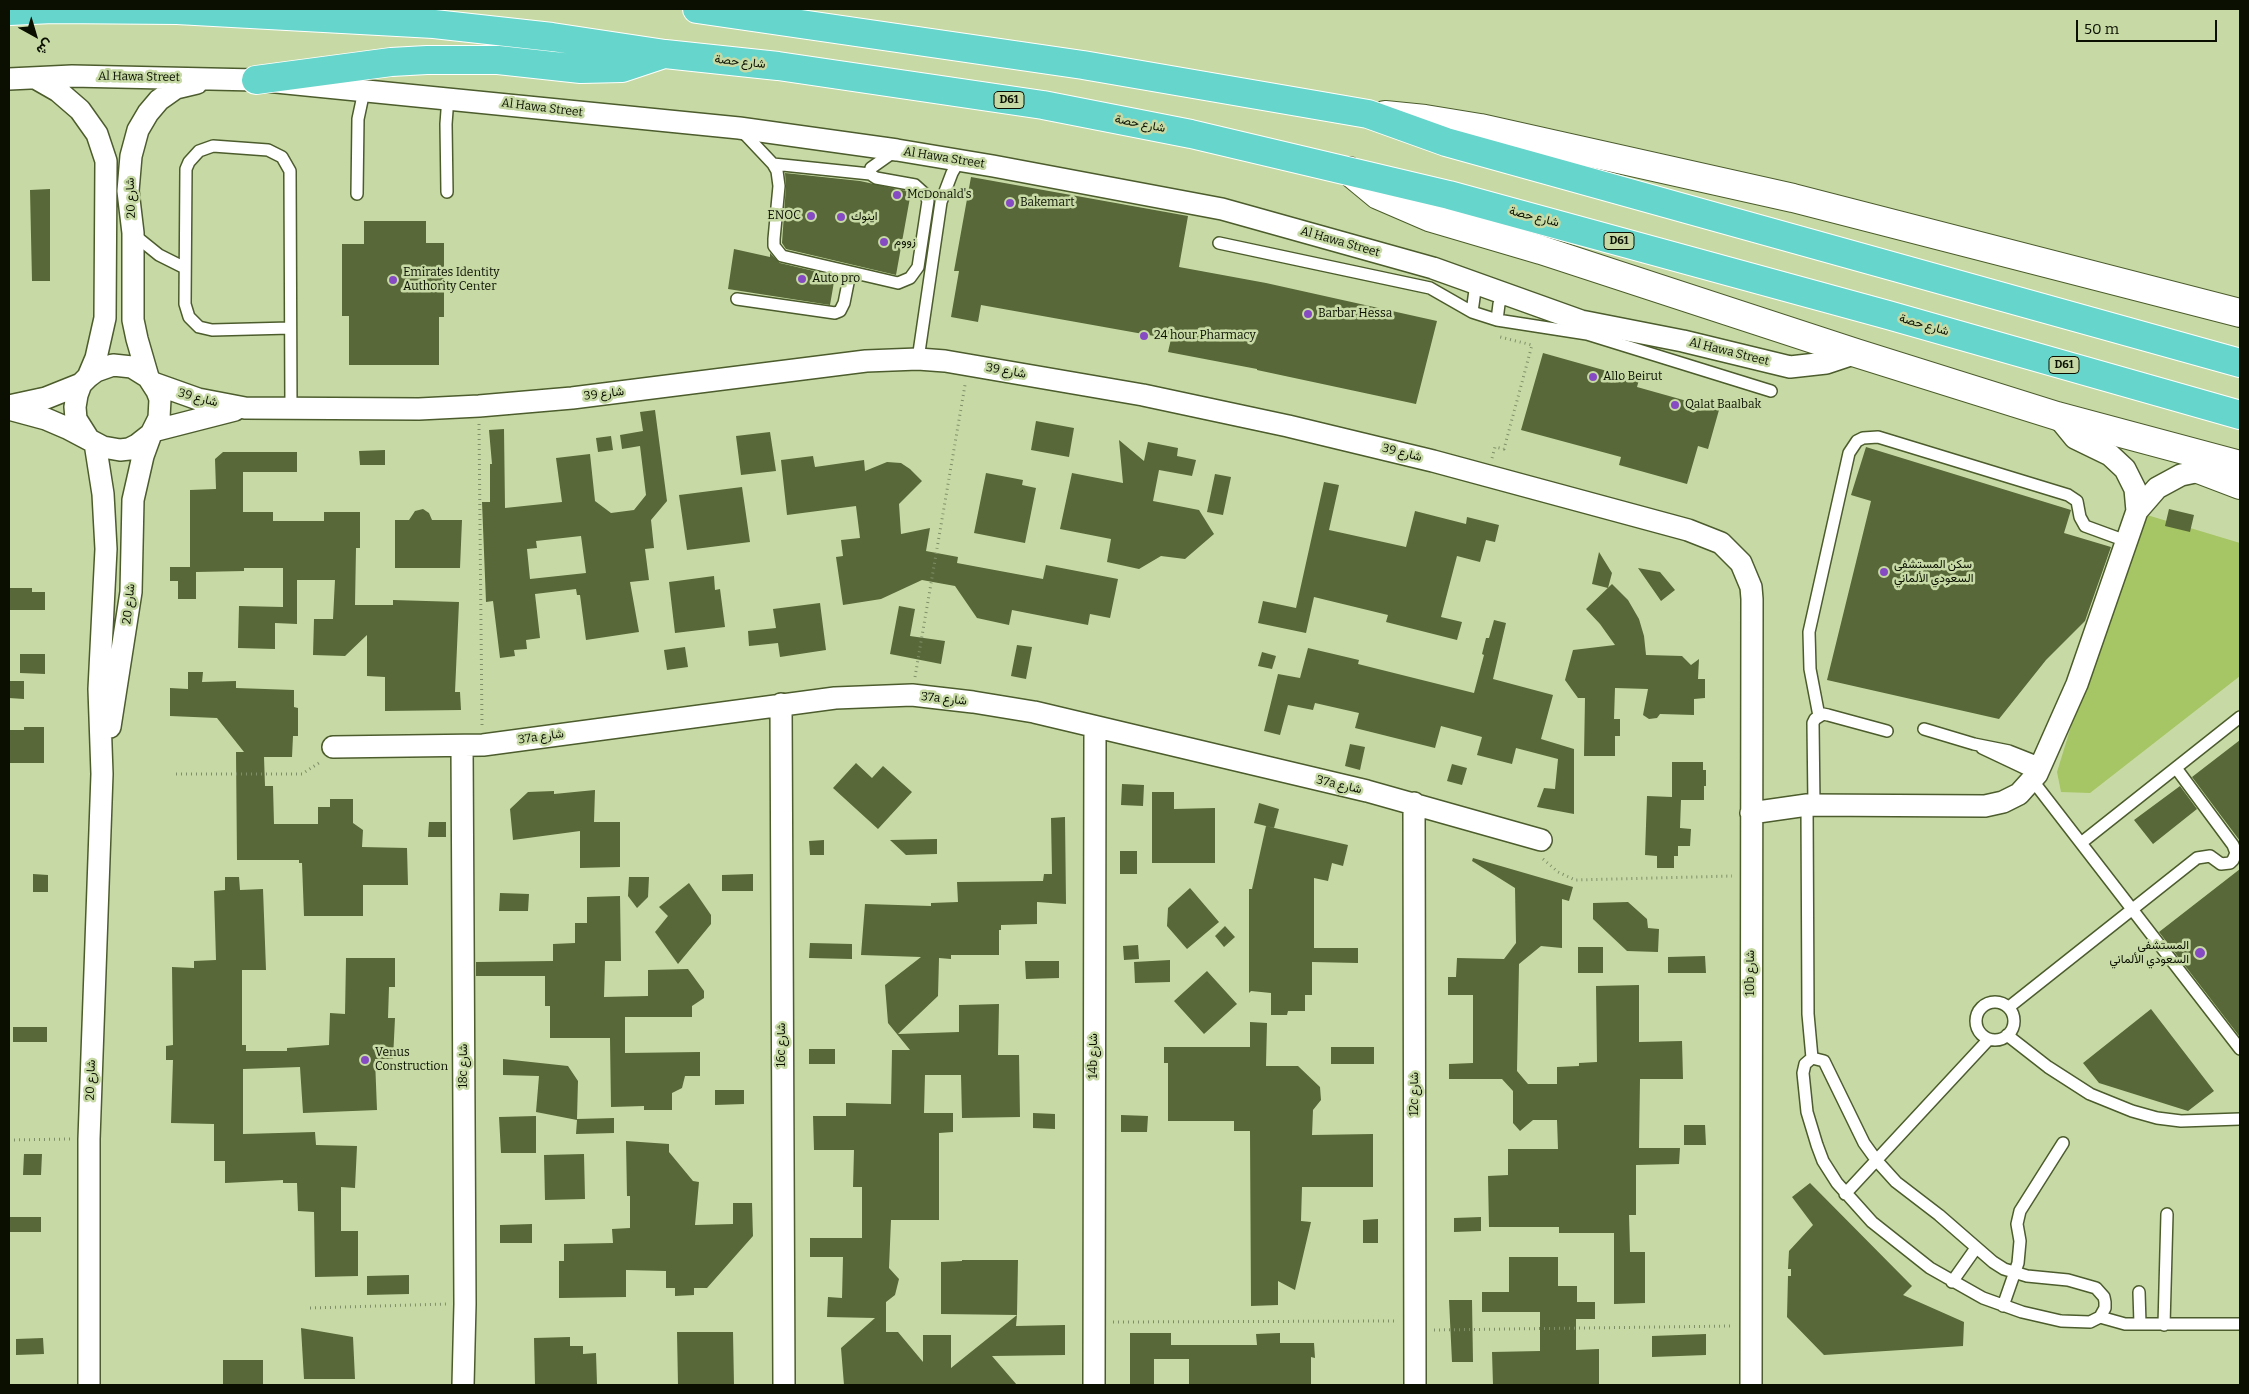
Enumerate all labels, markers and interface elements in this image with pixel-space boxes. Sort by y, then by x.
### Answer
north arrow [10,10,60,60]
scale bar [2079,10,2220,42]
text: 50 m [2084,20,2119,38]
text: ش [33,35,57,59]
street label: شارع حصة [714,52,766,72]
street label: Al Hawa Street [98,69,180,85]
road number: D61 [994,92,1024,108]
street label: Al Hawa Street [500,96,584,120]
street label: شارع حصة [1114,112,1166,136]
street label: Al Hawa Street [902,144,986,172]
street label: شارع 20 [123,177,139,219]
place label: McDonald's [907,188,971,202]
marker: McDonald's [891,189,903,201]
place label: Bakemart [1020,196,1075,210]
marker: Bakemart [1004,197,1016,209]
street label: شارع حصة [1507,204,1561,230]
place label: ENOC [767,209,801,223]
marker: ENOC [805,210,817,222]
place label: اينوك [851,210,877,224]
marker: اينوك [835,211,847,223]
street label: Al Hawa Street [1299,224,1381,260]
road number: D61 [1604,232,1634,250]
place label: زووم [894,235,916,249]
marker: زووم [878,236,890,248]
place label: Emirates Identity Authority Center [403,266,500,294]
place label: Auto pro [812,272,860,286]
marker: Auto pro [796,273,808,285]
marker: Emirates Identity Authority Center [387,274,399,286]
place label: Barbar Hessa [1318,307,1392,321]
marker: Barbar Hessa [1302,308,1314,320]
street label: شارع حصة [1897,311,1951,339]
place label: 24 hour Pharmacy [1154,329,1256,343]
marker: 24 hour Pharmacy [1138,330,1150,342]
street label: Al Hawa Street [1687,335,1771,369]
road number: D61 [2049,356,2079,374]
street label: شارع 39 [985,360,1027,382]
place label: Allo Beirut [1603,370,1662,384]
marker: Allo Beirut [1587,371,1599,383]
street label: شارع 39 [583,384,625,404]
street label: شارع 39 [177,386,219,410]
place label: Qalat Baalbak [1685,398,1761,412]
marker: Qalat Baalbak [1669,399,1681,411]
street label: شارع 39 [1381,441,1423,465]
place label: سكن المستشفى السعودي الألماني [1894,558,1973,586]
marker: سكن المستشفى السعودي الألماني [1878,566,1890,578]
street label: شارع 20 [120,583,138,625]
street label: 37a شارع [920,689,968,709]
street label: 37a شارع [517,727,565,747]
street label: 37a شارع [1315,773,1363,797]
place label: المستشفى السعودي الألماني [2110,939,2189,967]
marker: المستشفى السعودي الألماني [2193,946,2207,960]
street label: 10b شارع [1744,950,1758,996]
street label: 16c شارع [775,1023,789,1067]
street label: 14b شارع [1087,1033,1101,1079]
street label: 18c شارع [457,1044,471,1088]
place label: Venus Construction [375,1046,448,1074]
marker: Venus Construction [359,1054,371,1066]
street label: شارع 20 [83,1059,99,1101]
street label: 12c شارع [1408,1072,1422,1116]

